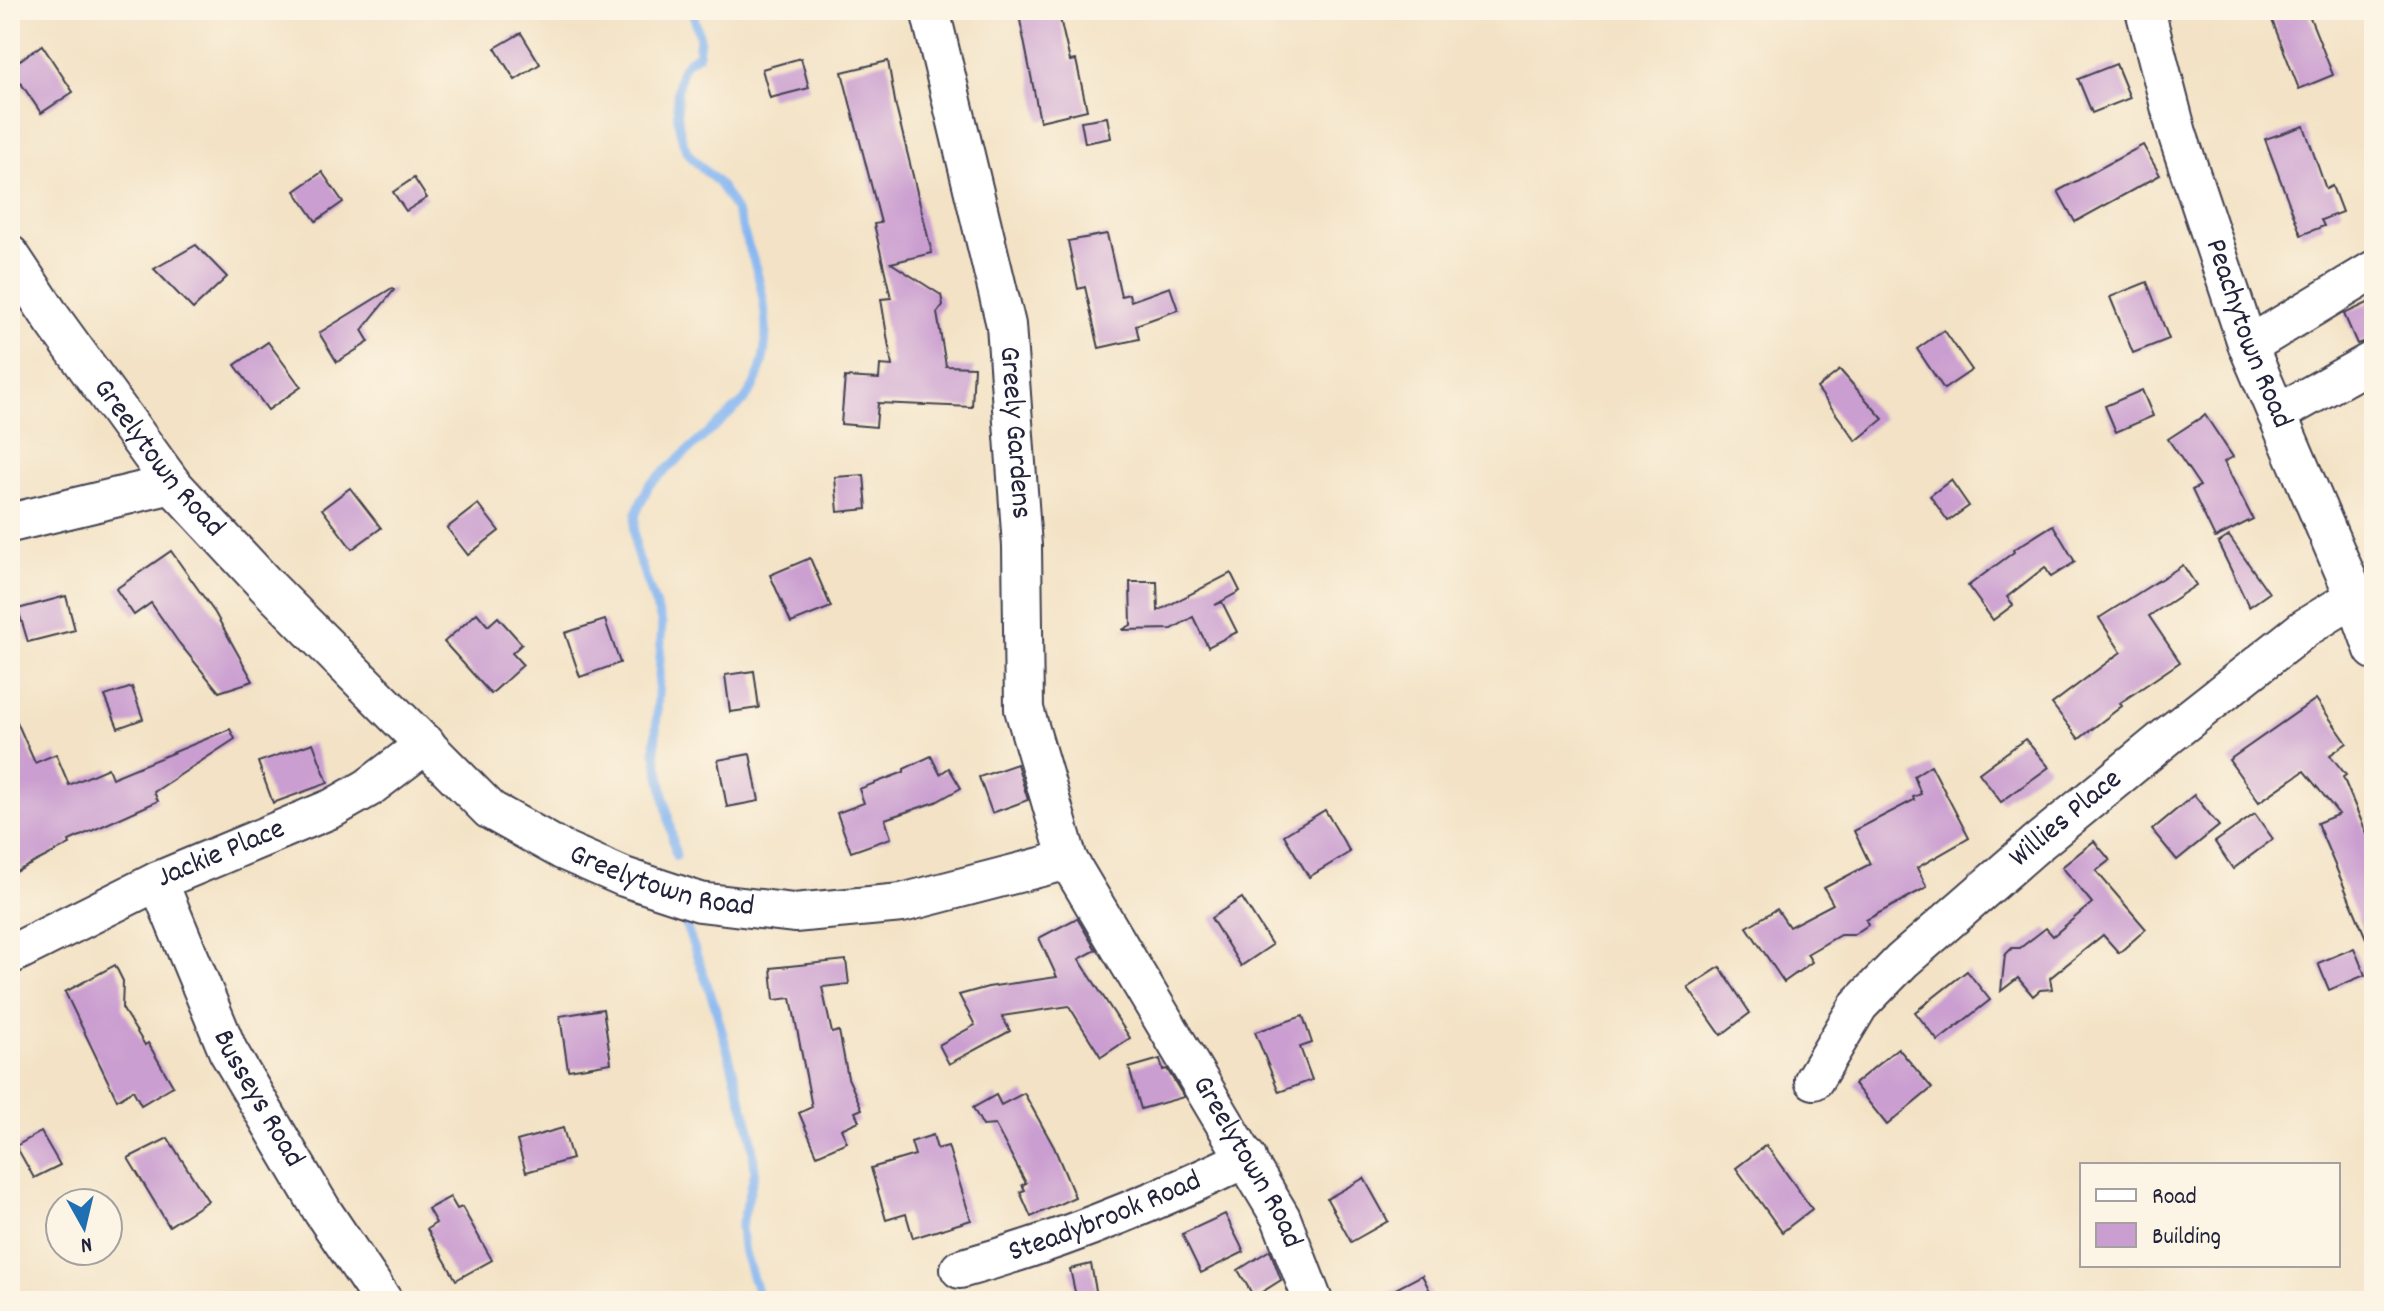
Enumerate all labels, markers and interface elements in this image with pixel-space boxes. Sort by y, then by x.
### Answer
street label: Peachytown Road [2192,234,2302,436]
street label: Greely Gardens [986,345,1041,521]
street label: Greelytown Road [81,370,234,548]
street label: Willies Place [2000,760,2132,879]
street label: Jackie Place [151,809,292,900]
street label: Greelytown Road [562,834,756,930]
street label: Busseys Road [200,1024,314,1176]
street label: Greelytown Road [1180,1068,1312,1255]
street label: Steadybrook Road [1003,1161,1209,1275]
legend [2080,1163,2340,1267]
text: Road [2152,1181,2197,1215]
north arrow [44,1187,124,1267]
text: Building [2152,1221,2221,1255]
text: N [79,1227,94,1259]

